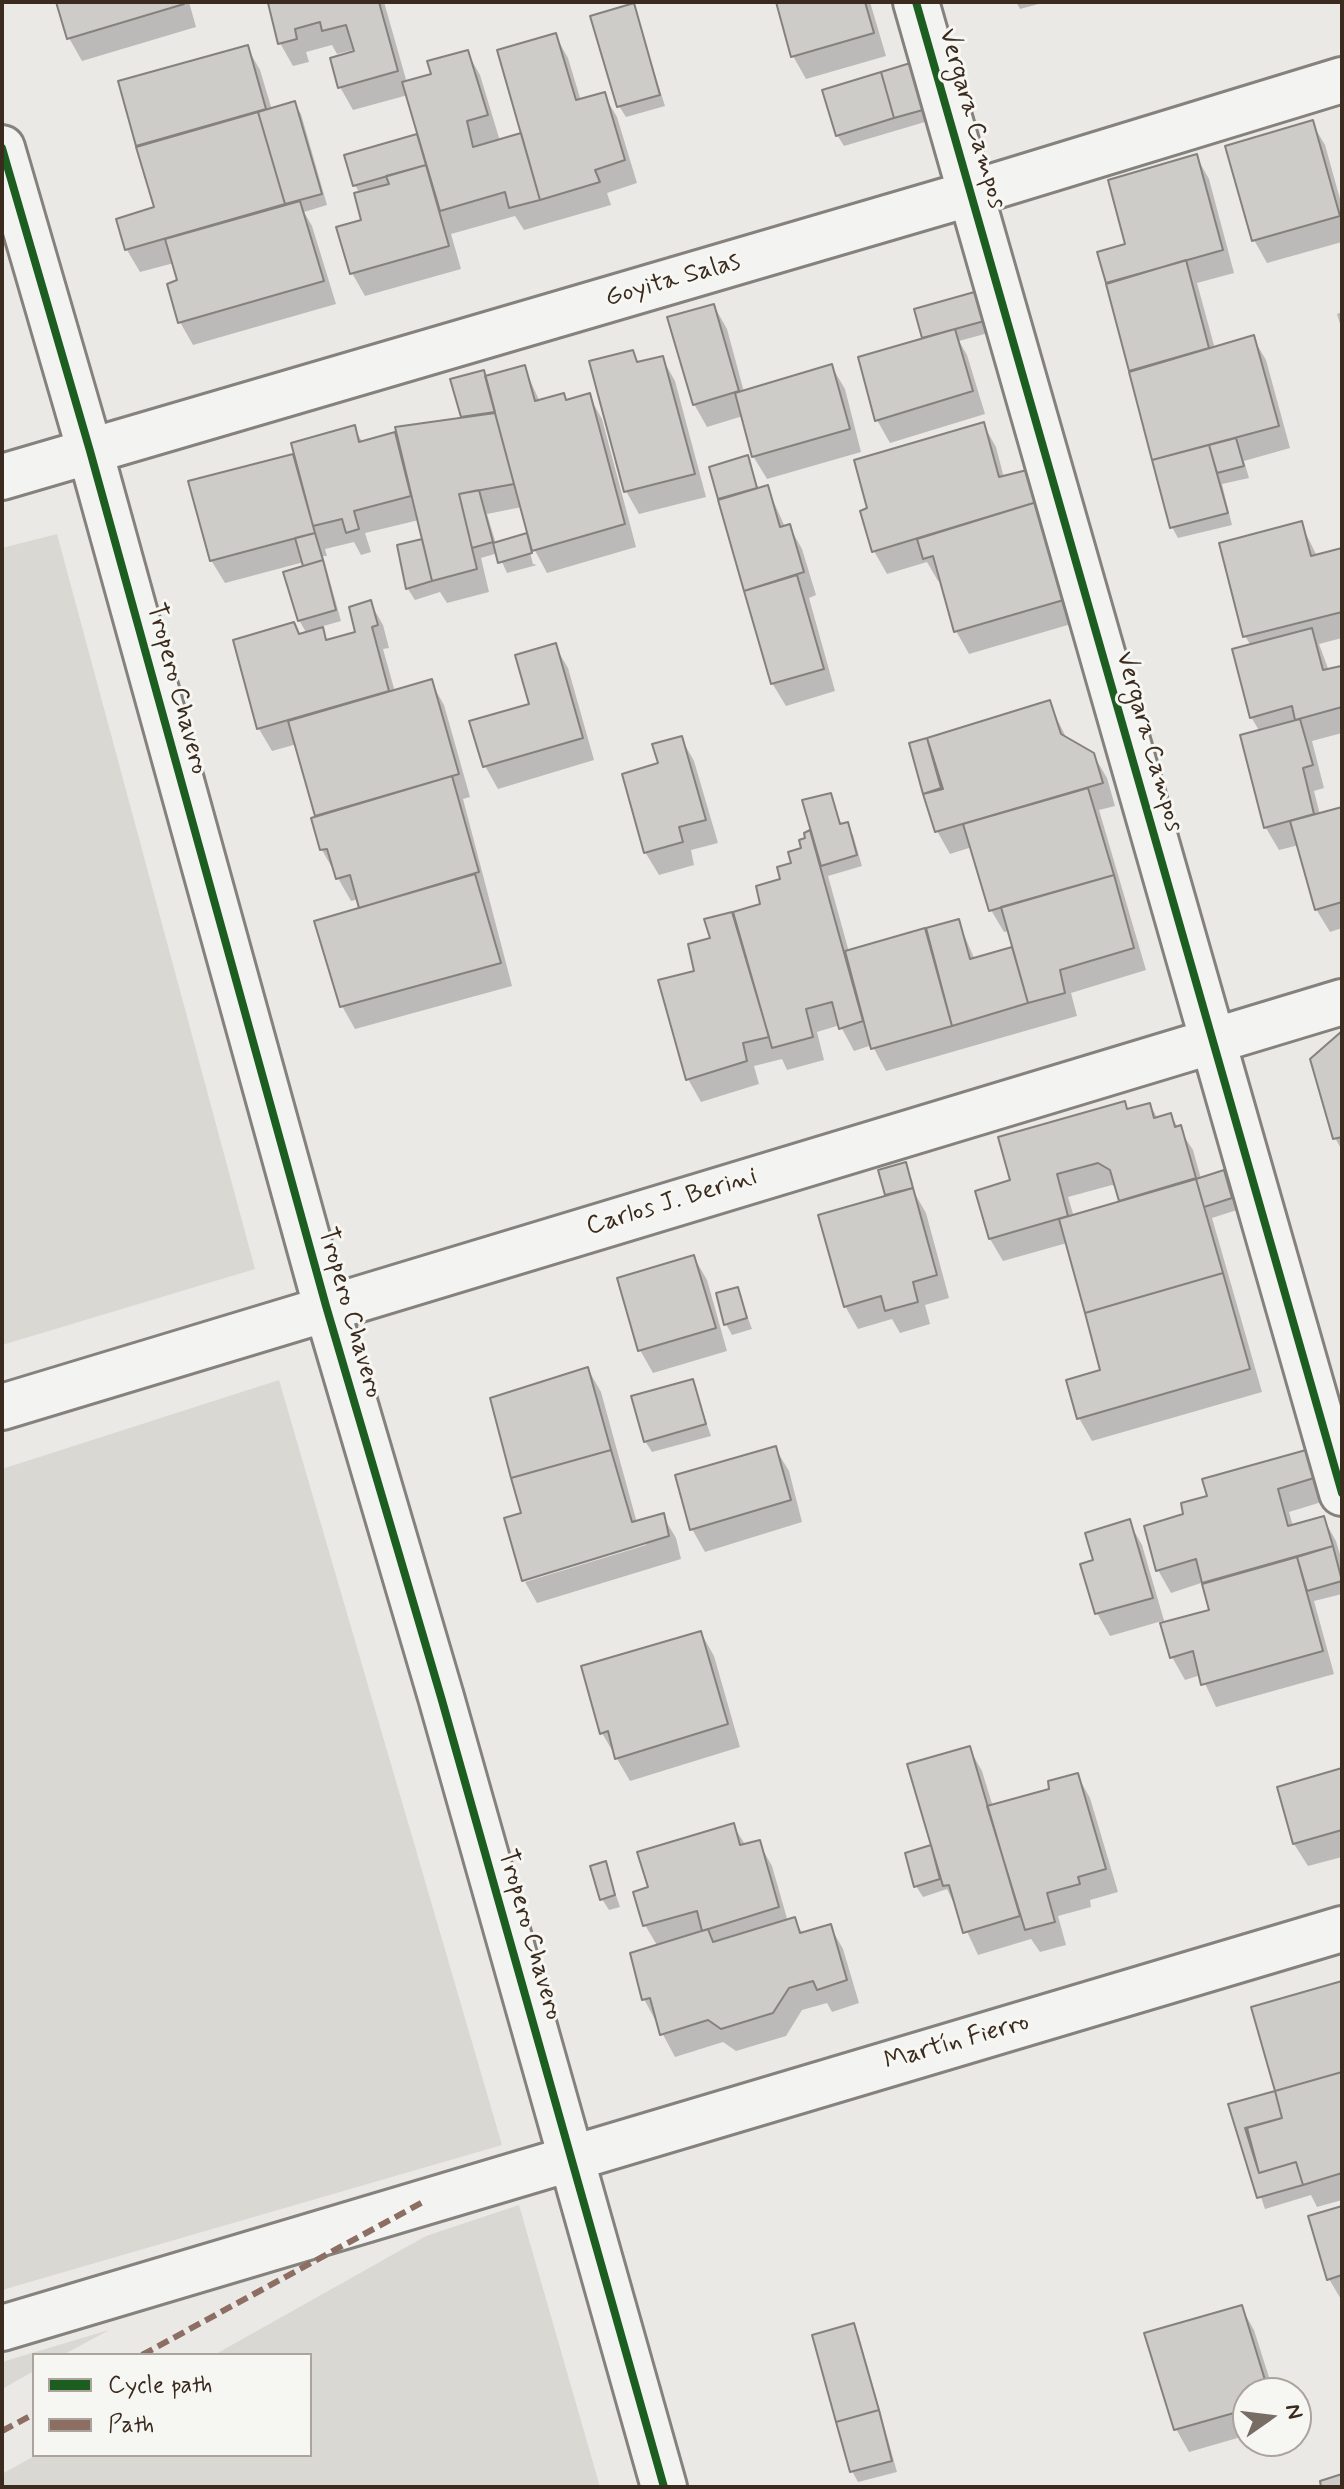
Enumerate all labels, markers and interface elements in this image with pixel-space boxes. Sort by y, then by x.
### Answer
street label: Vergara Campos [930,25,1012,213]
street label: Goyita Salas [602,247,744,315]
street label: Tropero Chavero [138,600,214,778]
street label: Vergara Campos [1107,648,1189,836]
street label: Carlos J. Berini [583,1162,761,1244]
street label: Tropero Chavero [310,1224,388,1402]
street label: Tropero Chavero [490,1846,568,2024]
street label: Martín Fierro [881,2007,1033,2079]
legend [32,2353,312,2457]
text: Cycle path [108,2370,213,2401]
north arrow [1232,2377,1312,2457]
text: N [1278,2401,1309,2422]
text: Path [108,2410,154,2441]

